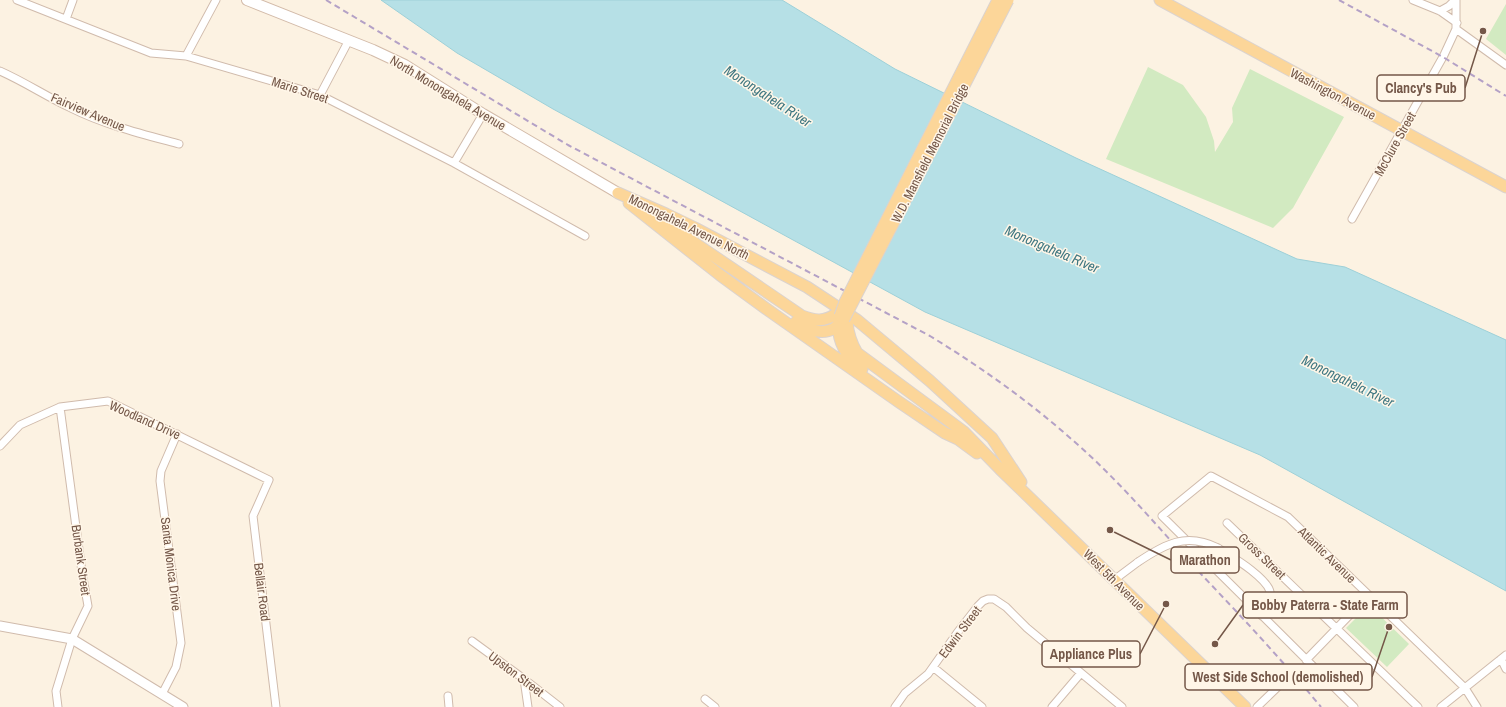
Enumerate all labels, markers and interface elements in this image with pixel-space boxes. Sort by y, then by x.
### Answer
street label: North Monongahela Avenue [387,52,509,134]
water label: Monongahela River [721,61,816,131]
street label: Washington Avenue [1287,64,1379,124]
street label: Marie Street [269,73,331,107]
callout: Clancy's Pub [1377,75,1465,101]
text: Clancy's Pub [1385,79,1457,97]
street label: W.D. Mansfield Memorial Bridge [887,80,973,225]
street label: Fairview Avenue [48,89,128,135]
street label: McClure Street [1370,109,1420,179]
street label: Monongahela Avenue North [626,190,752,264]
water label: Monongahela River [1002,221,1103,277]
water label: Monongahela River [1299,351,1398,412]
street label: Woodland Drive [107,397,183,443]
street label: Santa Monica Drive [157,516,185,612]
street label: Atlantic Avenue [1294,523,1360,587]
street label: Burbank Street [68,524,94,596]
street label: Gross Street [1235,529,1289,583]
street label: West 5th Avenue [1080,546,1148,614]
callout: Marathon [1171,547,1239,573]
text: Marathon [1179,551,1231,569]
street label: Bellair Road [250,562,274,622]
callout: Bobby Paterra - State Farm [1243,592,1407,618]
text: Bobby Paterra - State Farm [1251,596,1399,614]
street label: Edwin Street [935,602,985,661]
callout: Appliance Plus [1042,641,1140,667]
text: Appliance Plus [1050,645,1132,663]
street label: Upston Street [485,648,547,700]
callout: West Side School (demolished) [1185,664,1372,690]
text: West Side School (demolished) [1193,668,1364,686]

